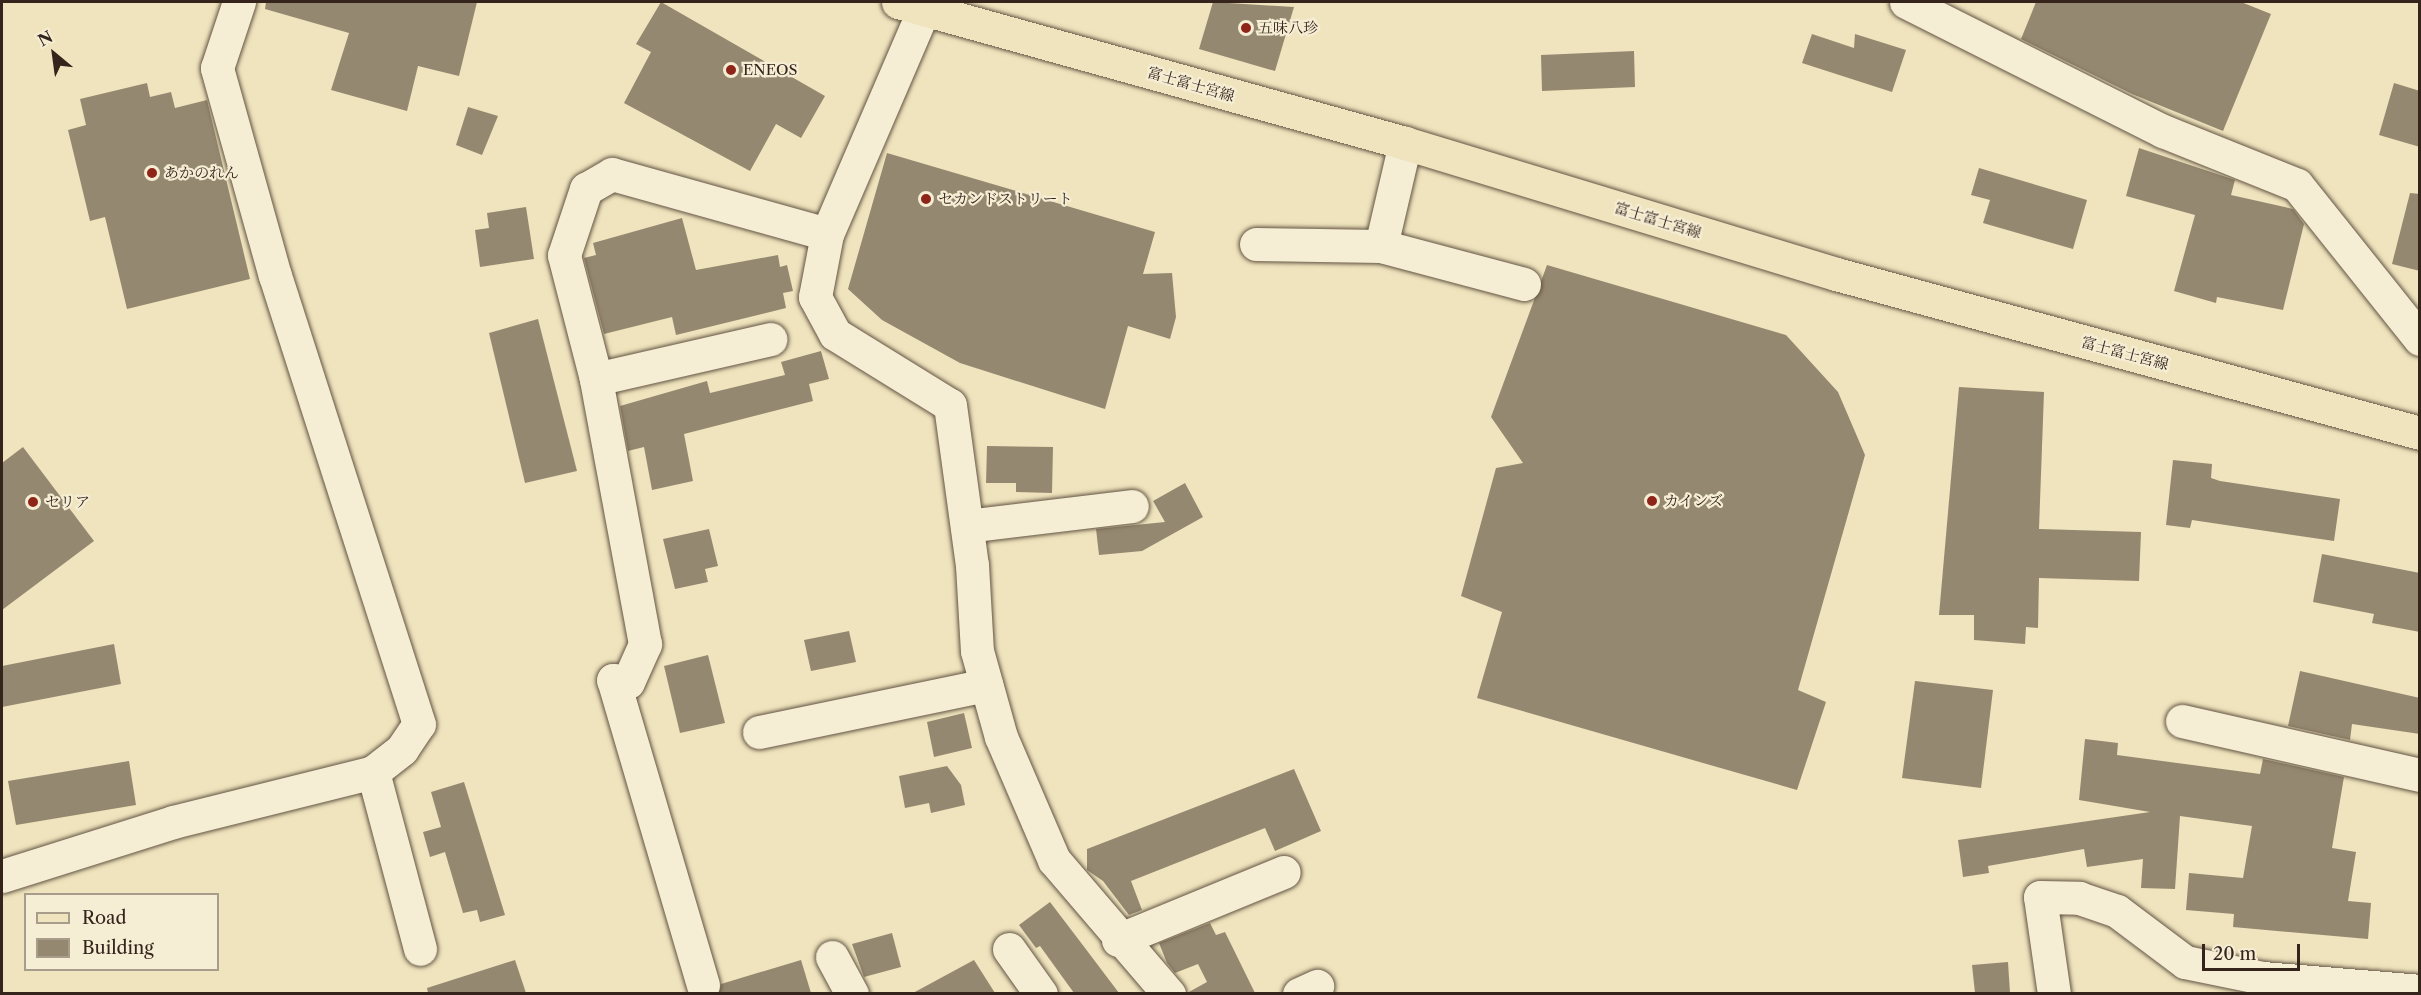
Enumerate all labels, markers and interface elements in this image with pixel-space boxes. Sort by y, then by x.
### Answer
place label: 五味八珍 [1258,19,1318,37]
marker: 五味八珍 [1239,21,1253,35]
north arrow [24,24,84,84]
text: N [34,26,56,50]
place label: ENEOS [743,61,798,79]
marker: ENEOS [724,63,738,77]
street label: 富士富士宮線 [1145,63,1237,105]
place label: あかのれん [164,164,239,182]
marker: あかのれん [145,166,159,180]
place label: セカンドストリート [938,190,1073,208]
marker: セカンドストリート [919,192,933,206]
street label: 富士富士宮線 [1612,198,1704,242]
street label: 富士富士宮線 [2079,333,2171,373]
place label: カインズ [1664,492,1724,510]
place label: セリア [45,493,90,511]
marker: カインズ [1645,494,1659,508]
marker: セリア [26,495,40,509]
legend [24,893,219,971]
text: Road [82,907,127,929]
scale bar [2205,932,2302,970]
text: Building [82,937,154,959]
text: 20 m [2213,943,2256,965]

